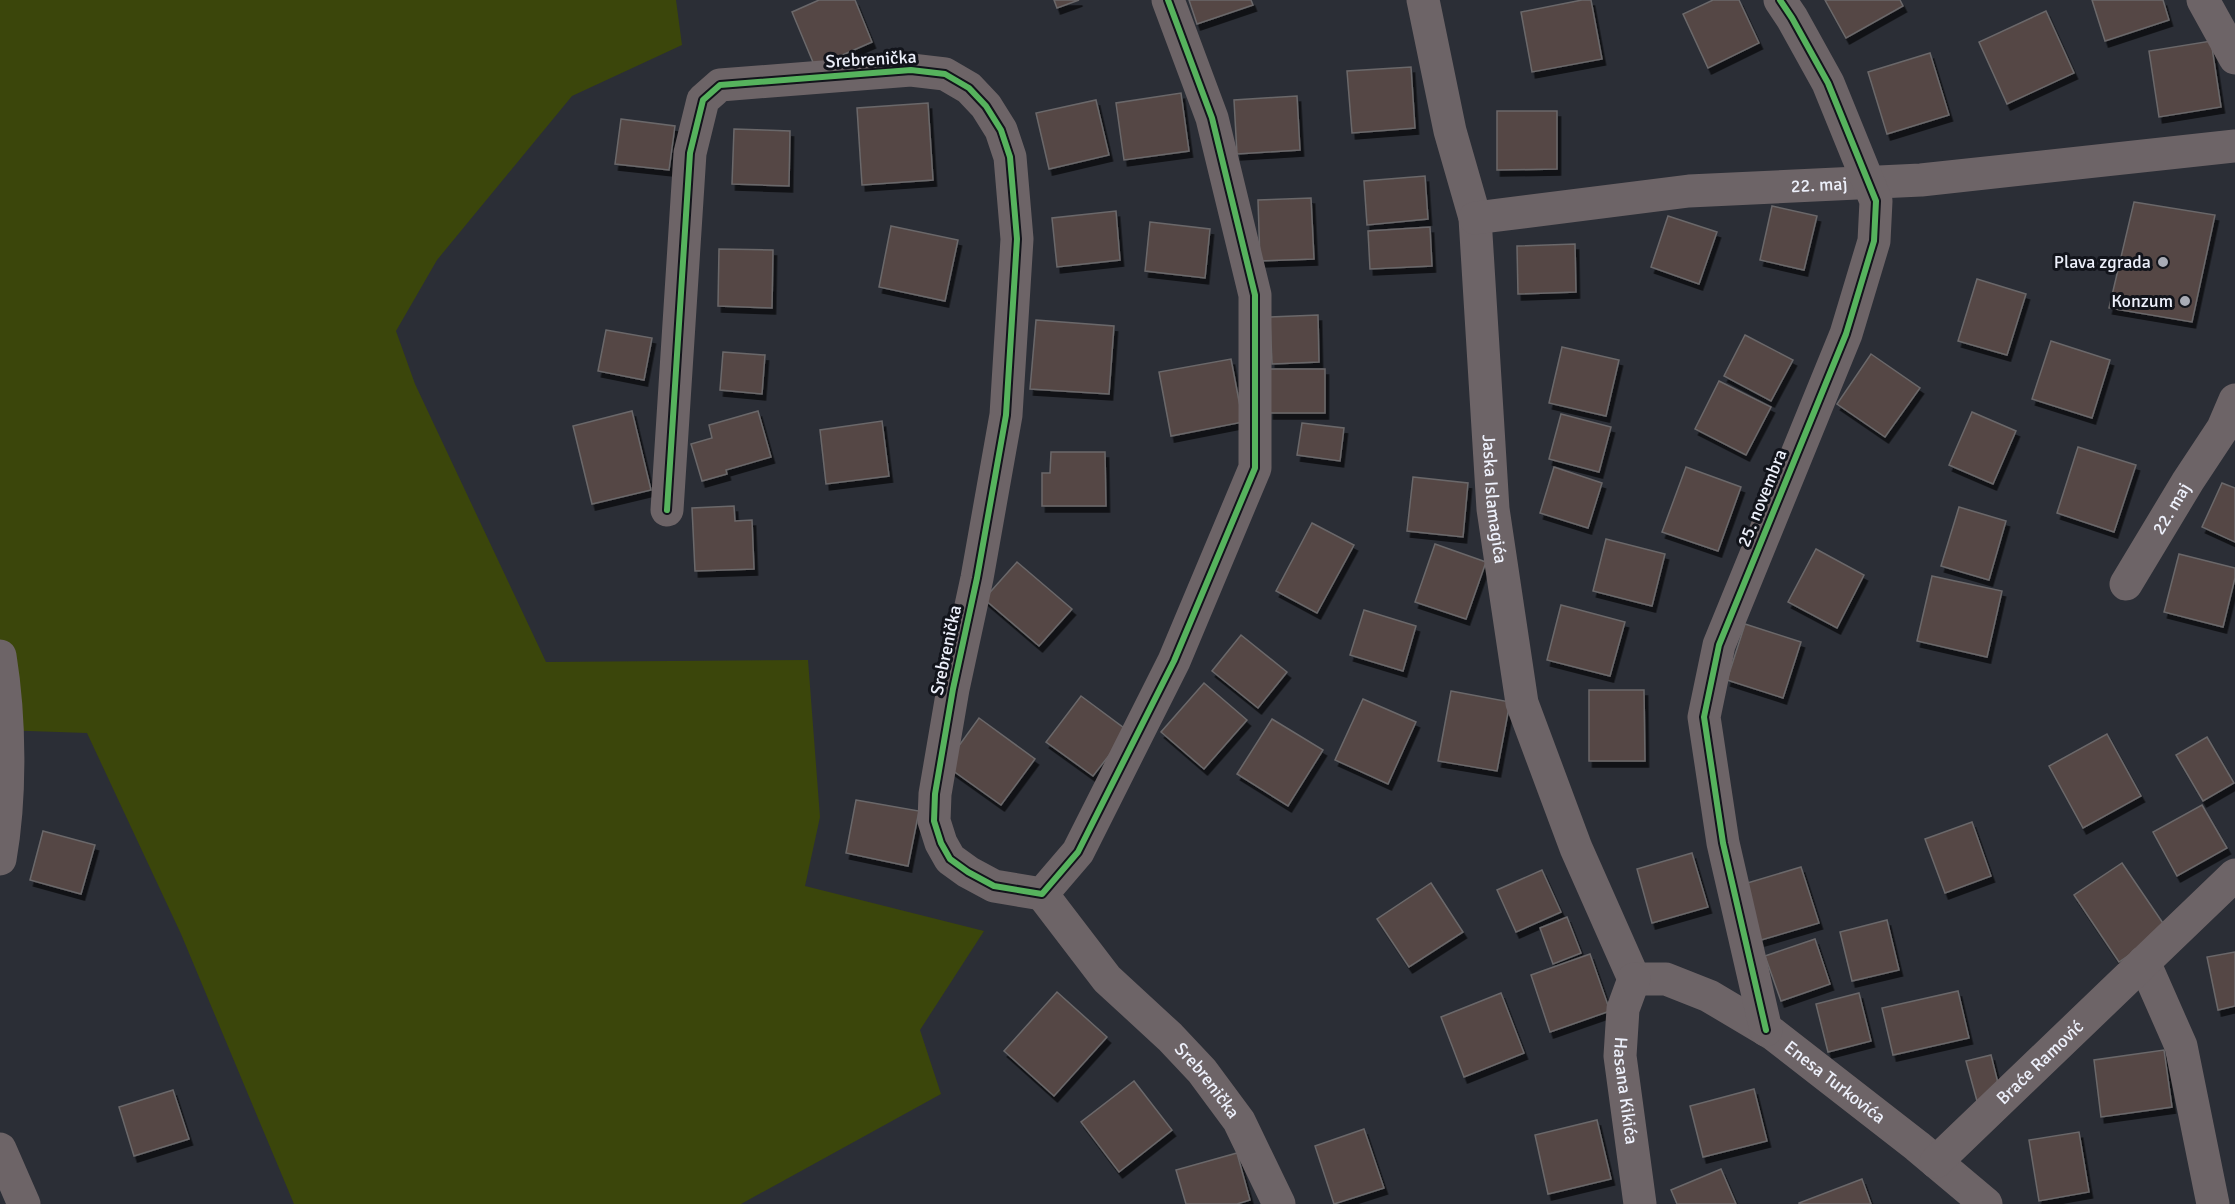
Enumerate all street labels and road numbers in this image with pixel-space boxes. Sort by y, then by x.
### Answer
street label: Srebrenička [825,46,917,72]
street label: 22. maj [1790,172,1848,197]
street label: Jaska Islamagića [1477,434,1512,565]
street label: 25. novembra [1732,446,1792,550]
street label: 22. maj [2147,479,2195,539]
street label: Srebrenička [926,603,966,697]
street label: Braće Ramović [1992,1015,2088,1109]
street label: Hasana Kikića [1609,1036,1643,1146]
street label: Enesa Turkovića [1780,1036,1890,1128]
street label: Srebrenička [1170,1038,1244,1123]

